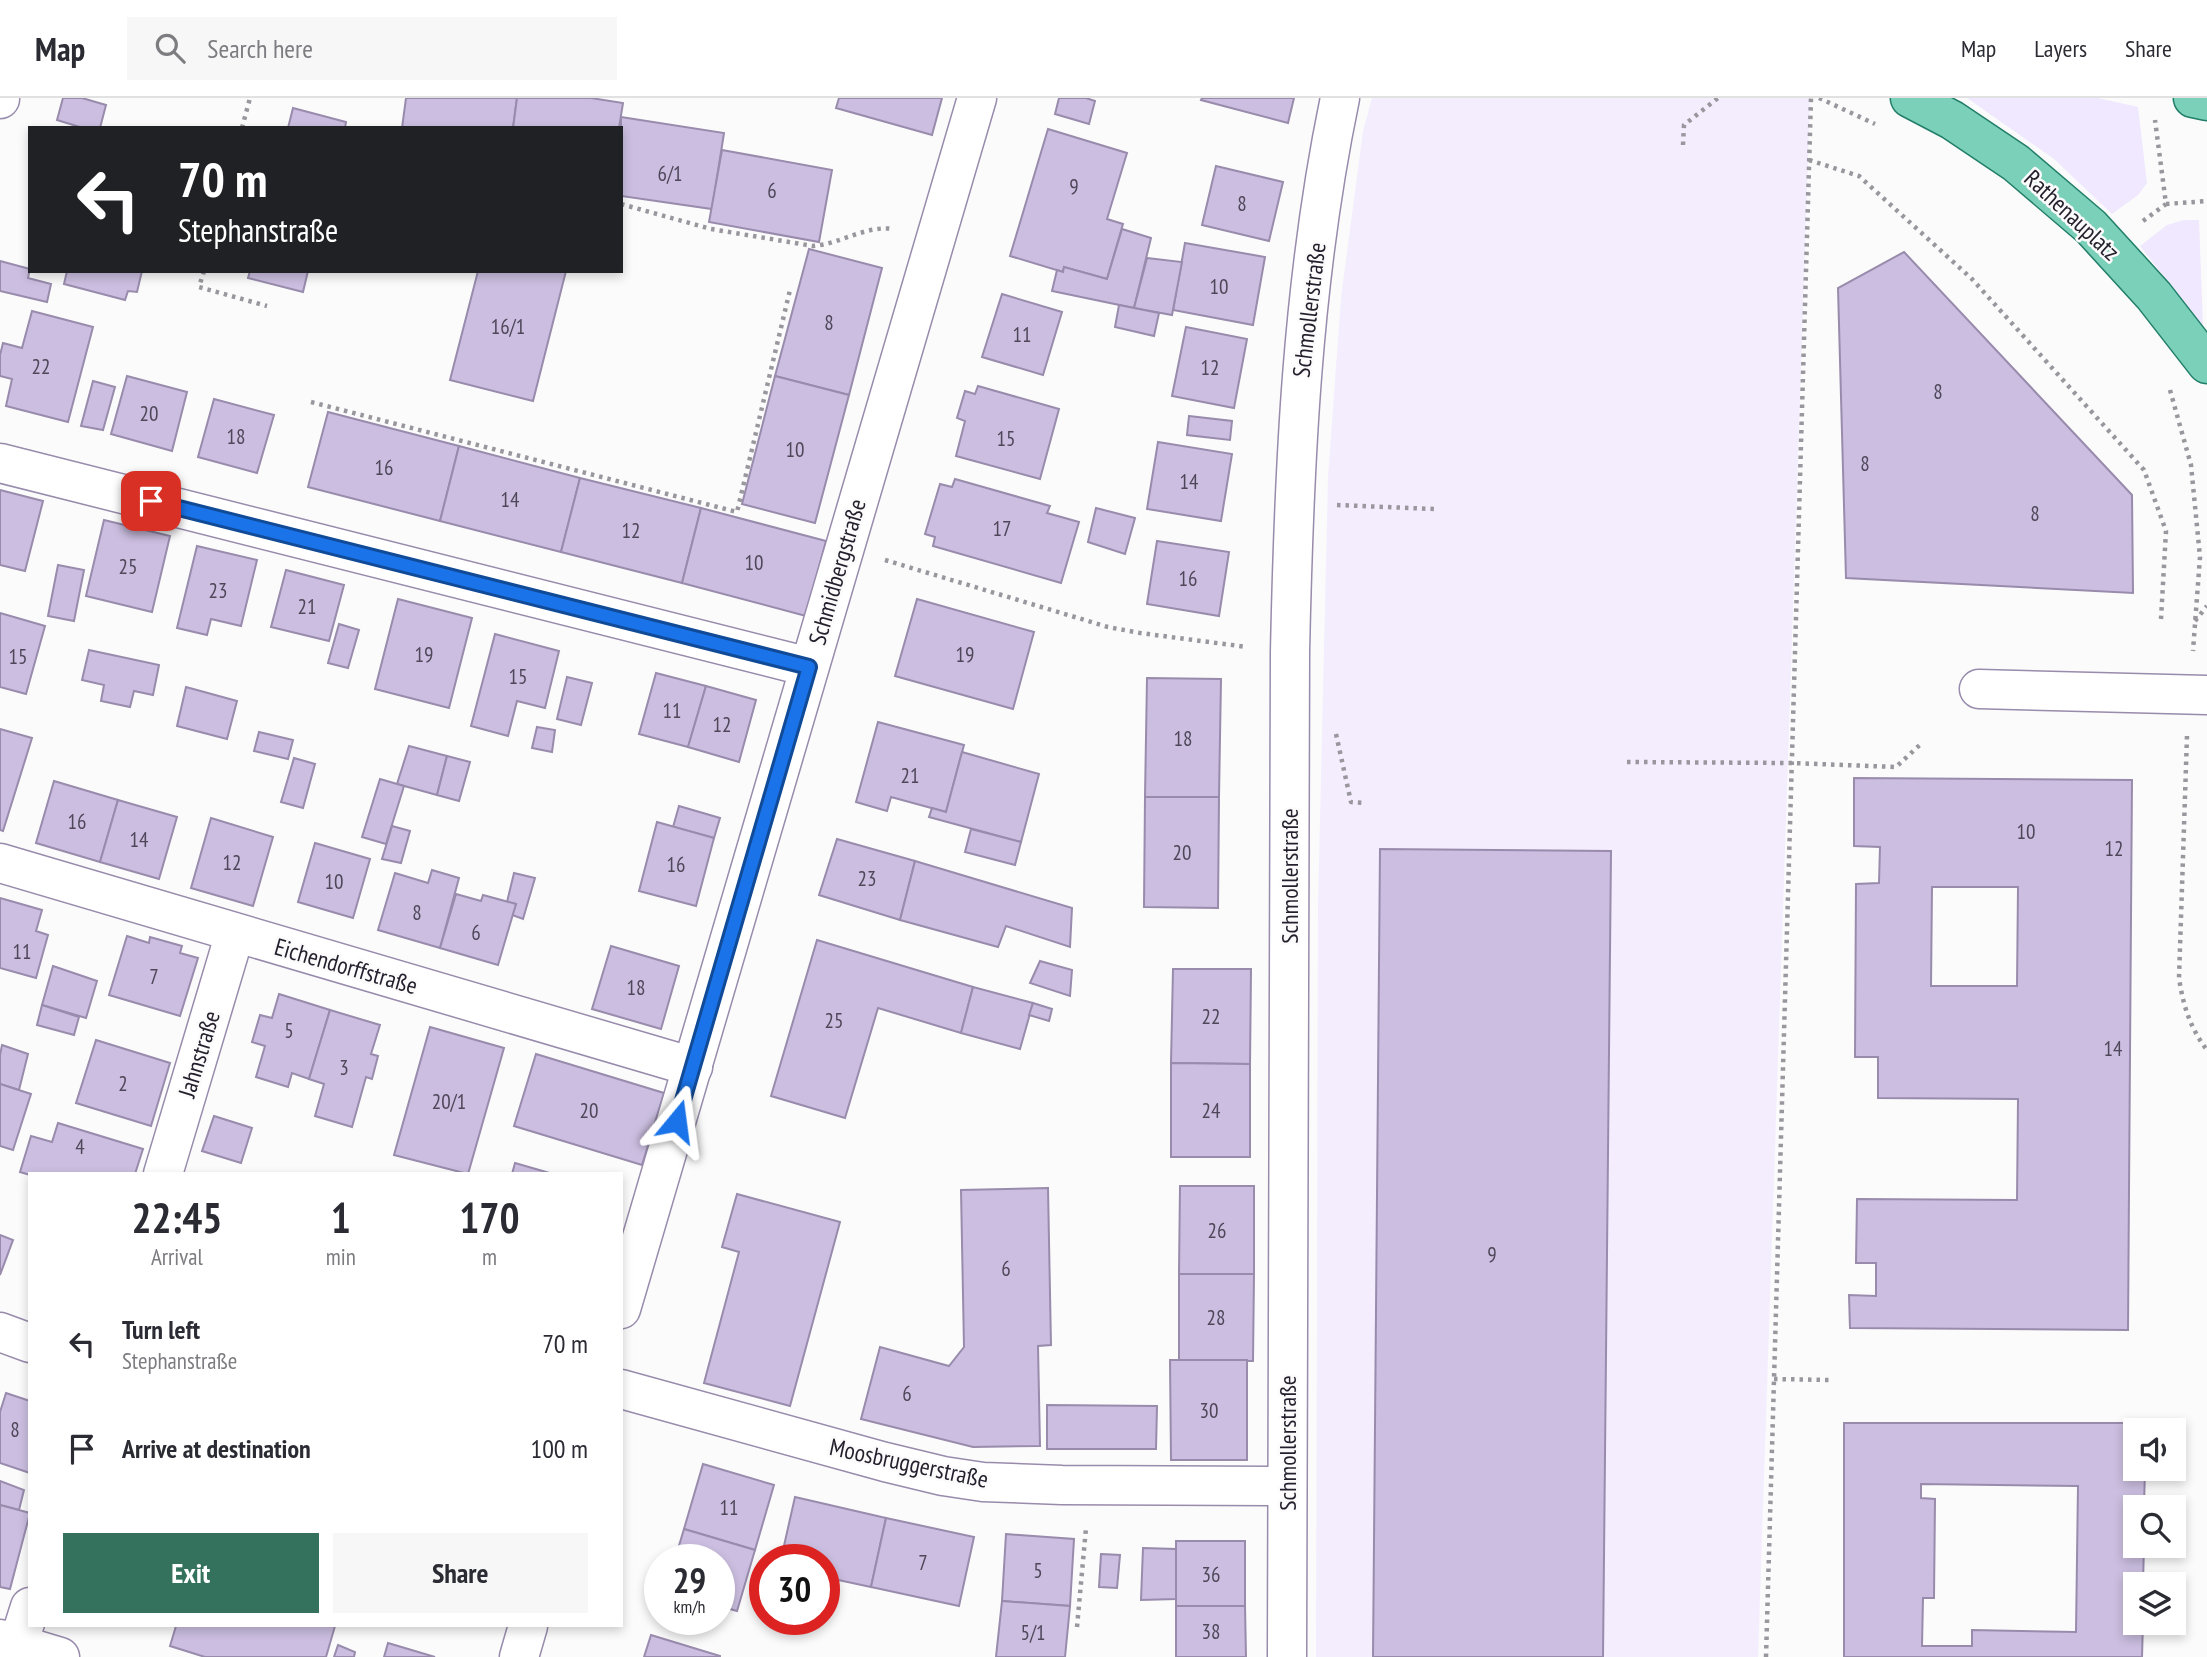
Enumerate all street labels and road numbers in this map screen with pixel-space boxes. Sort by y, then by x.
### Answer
street label: Rathenauplatz [2018,163,2126,267]
street label: Schmollerstraße [1285,241,1333,379]
street label: Schmidbergstraße [801,495,873,649]
street label: Schmollerstraße [1274,808,1305,944]
street label: Eichendorffstraße [271,931,421,1001]
street label: Jahnstraße [171,1007,227,1102]
street label: Schmollerstraße [1272,1375,1303,1511]
street label: Moosbruggerstraße [827,1431,991,1495]

